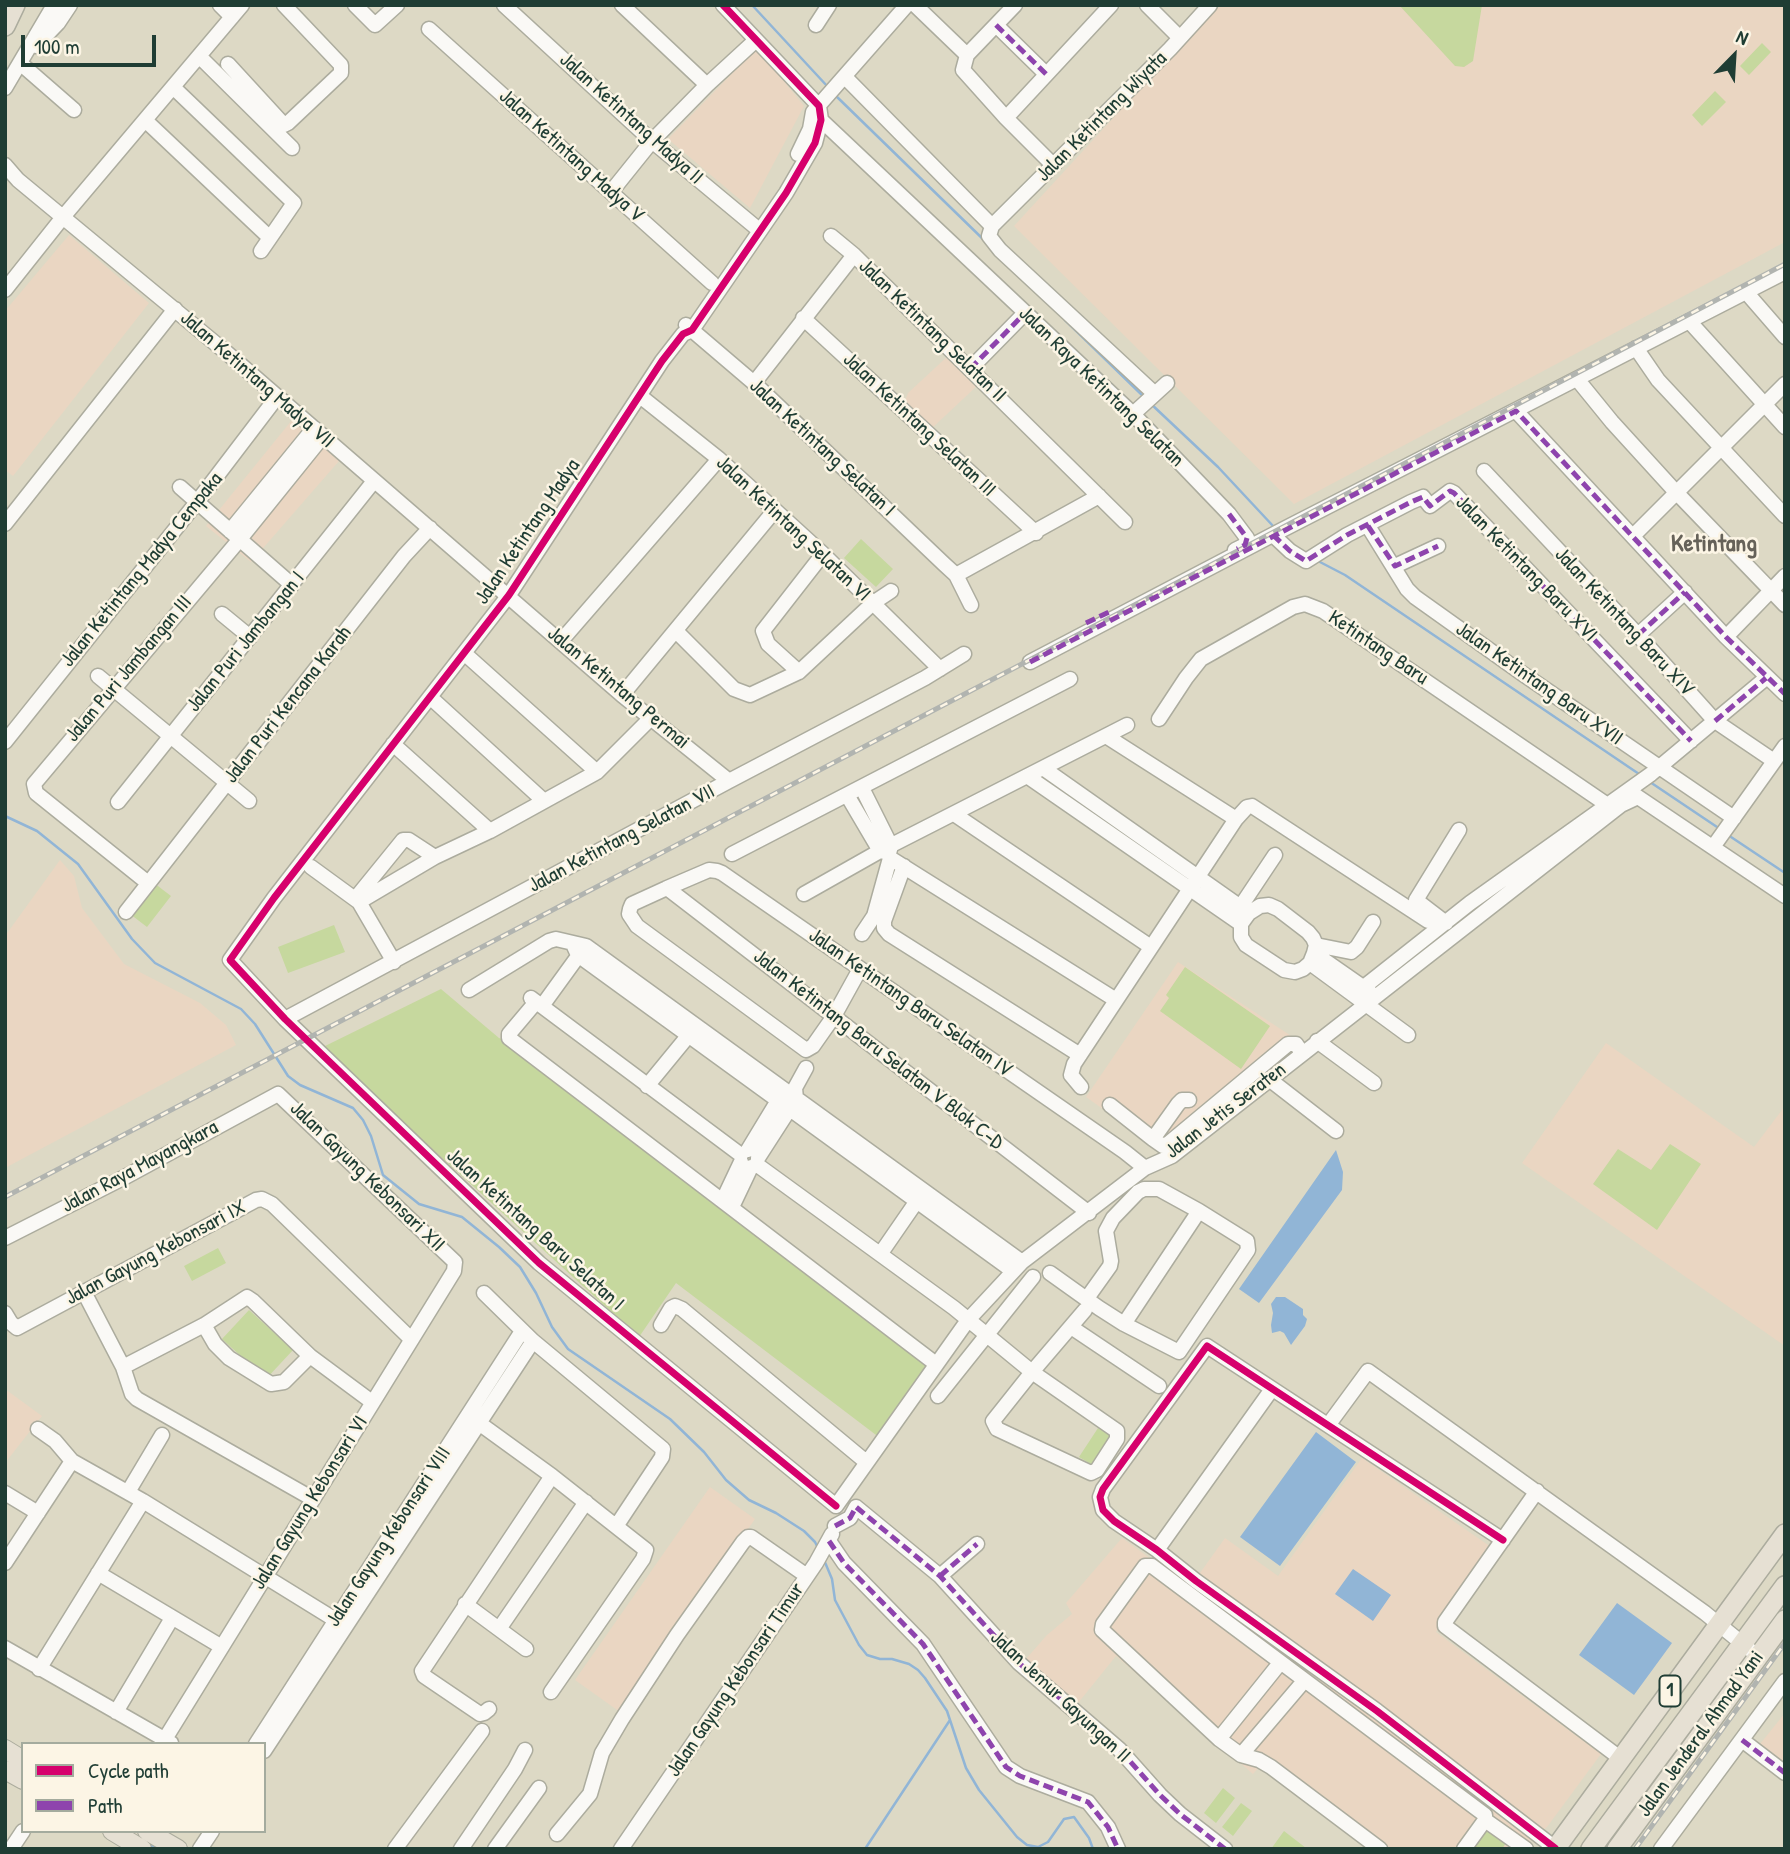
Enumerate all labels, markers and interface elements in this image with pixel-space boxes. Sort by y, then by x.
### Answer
scale bar [24,21,159,65]
north arrow [1699,21,1769,91]
text: N [1733,23,1752,51]
text: 100 m [34,32,80,61]
street label: Jalan Ketintang Wiyata [1031,46,1173,188]
street label: Jalan Ketintang Madya II [554,48,708,190]
street label: Jalan Ketintang Madya V [493,84,649,228]
street label: Jalan Ketintang Selatan II [853,254,1011,408]
street label: Jalan Raya Ketintang Selatan [1013,301,1189,473]
street label: Jalan Ketintang Madya VII [175,306,339,454]
street label: Jalan Ketintang Selatan III [837,347,1001,503]
street label: Jalan Ketintang Selatan I [744,374,900,522]
street label: Jalan Ketintang Selatan VI [710,451,876,607]
street label: Jalan Ketintang Madya [470,454,586,610]
street label: Jalan Ketintang Madya Cempaka [56,468,228,672]
street label: Jalan Ketintang Baru XVI [1450,491,1602,647]
district label: Ketintang [1671,531,1757,559]
street label: Jalan Ketintang Baru XIV [1549,543,1699,701]
street label: Jalan Puri Jambangan I [182,567,310,717]
street label: Jalan Puri Jambangan III [60,591,198,747]
street label: Ketintang Baru [1323,605,1433,691]
street label: Jalan Ketintang Baru XVII [1450,617,1628,751]
street label: Jalan Puri Kencana Karah [219,621,357,789]
street label: Jalan Ketintang Permai [542,621,694,755]
street label: Jalan Ketintang Selatan VII [525,779,719,899]
street label: Jalan Ketintang Baru Selatan IV [803,923,1017,1083]
street label: Jalan Ketintang Baru Selatan V Blok C-D [748,944,1008,1156]
street label: Jalan Jetis Seraten [1161,1057,1291,1165]
street label: Jalan Gayung Kebonsari XII [284,1096,450,1258]
street label: Jalan Raya Mayangkara [57,1115,223,1219]
street label: Jalan Ketintang Baru Selatan I [441,1143,629,1317]
street label: Jalan Gayung Kebonsari IX [61,1195,251,1311]
street label: Jalan Gayung Kebonsari VI [246,1412,374,1594]
street label: Jalan Gayung Kebonsari VIII [321,1442,457,1632]
street label: Jalan Gayung Kebonsari Timur [662,1578,810,1782]
street label: Jalan Jemur Gayungan II [985,1625,1135,1769]
street label: Jalan Jenderal Ahmad Yani [1632,1646,1770,1822]
road number: 1 [1660,1676,1680,1707]
legend [21,1742,266,1833]
text: Cycle path [88,1756,169,1785]
text: Path [88,1791,122,1820]

